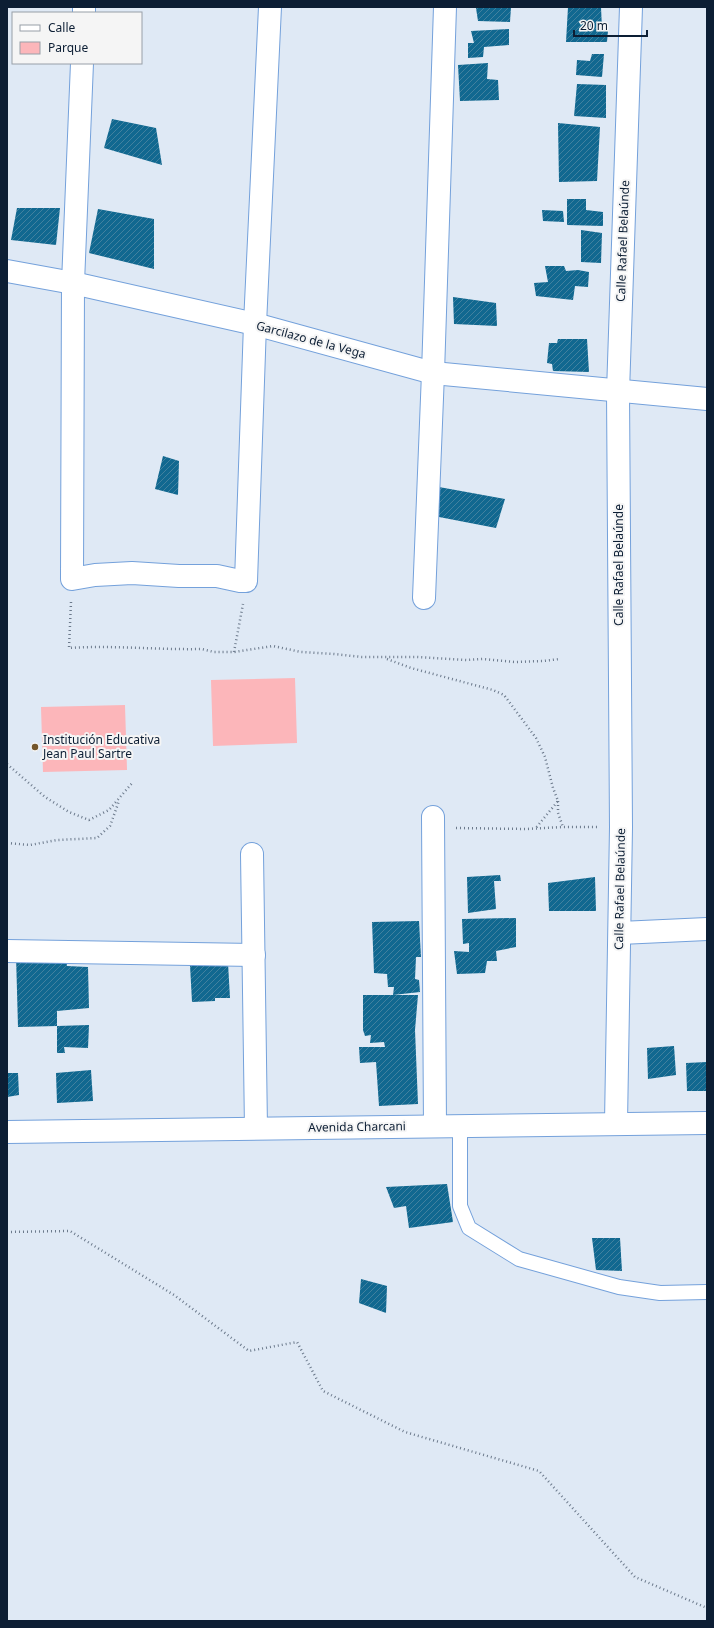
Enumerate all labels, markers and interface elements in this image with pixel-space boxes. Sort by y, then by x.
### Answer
legend [12,12,142,64]
scale bar [574,12,647,38]
text: 20 m [580,17,608,34]
text: Calle [48,19,76,36]
text: Parque [48,39,89,56]
street label: Calle Rafael Belaúnde [612,180,633,302]
street label: Garcilazo de la Vega [254,317,368,362]
street label: Calle Rafael Belaúnde [610,504,627,626]
place label: Institución Educativa Jean Paul Sartre [42,731,160,762]
marker: Institución Educativa Jean Paul Sartre [30,742,40,752]
street label: Calle Rafael Belaúnde [610,828,629,950]
street label: Avenida Charcani [308,1117,406,1136]

